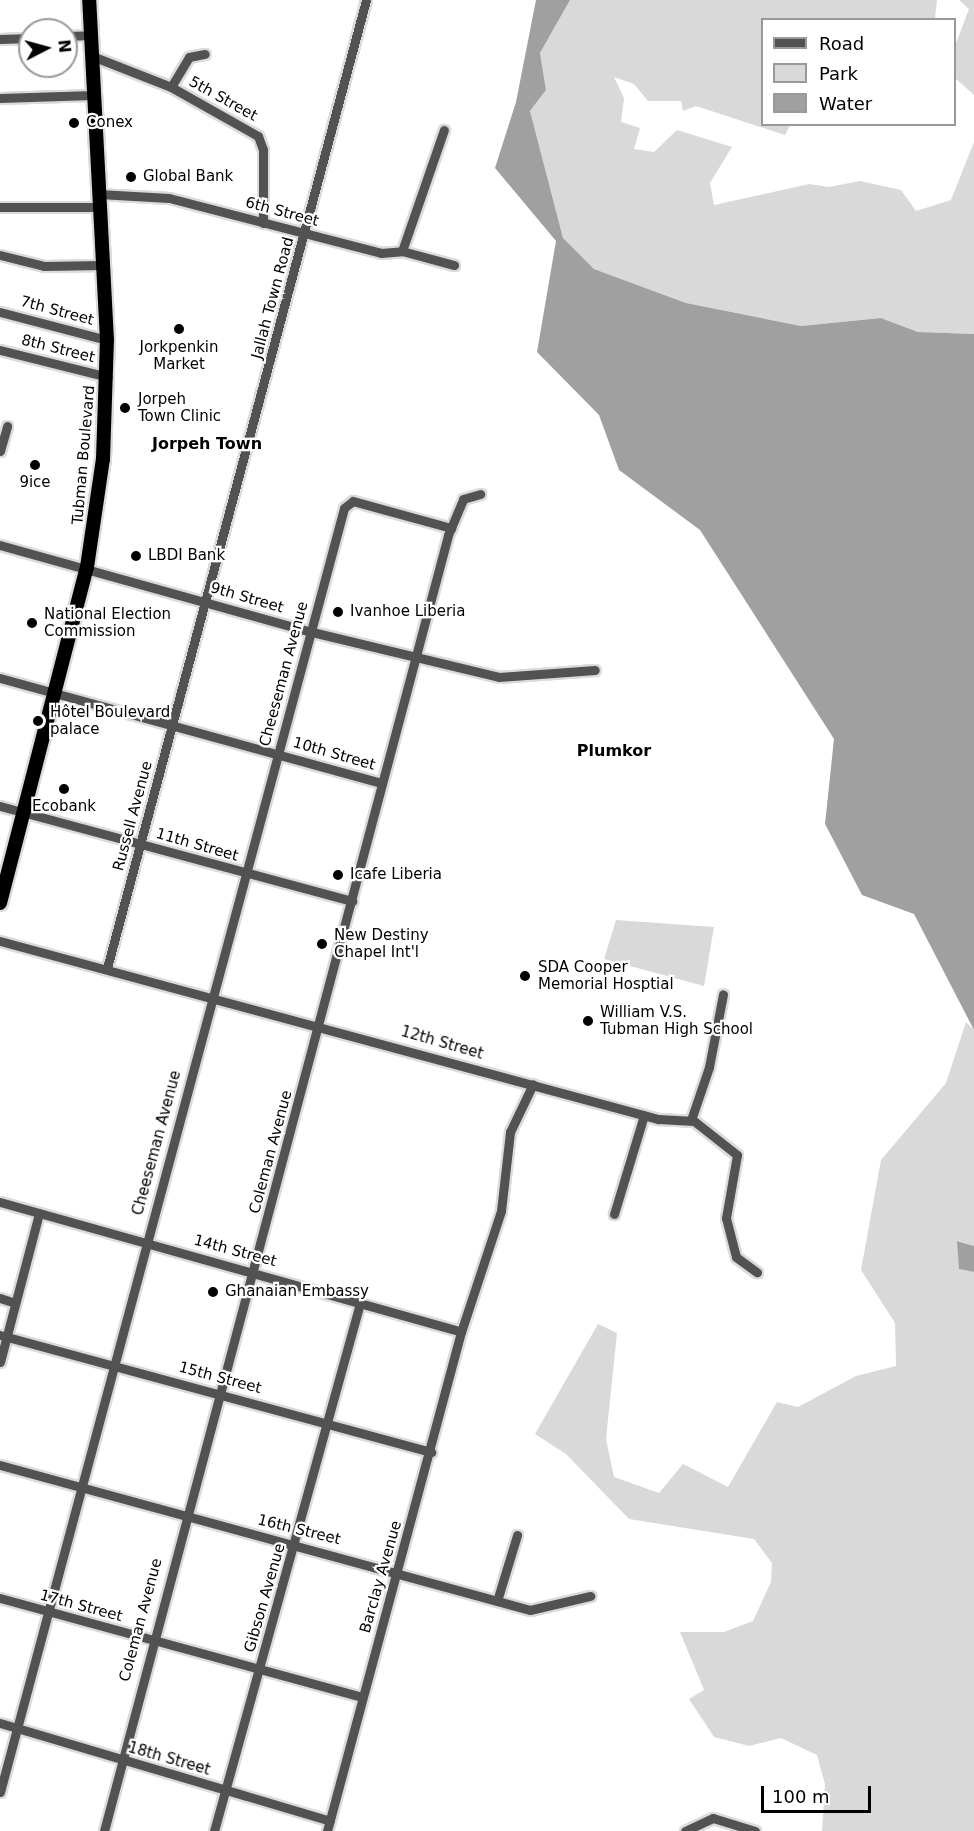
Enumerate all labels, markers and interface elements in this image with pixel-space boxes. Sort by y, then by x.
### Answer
north arrow [18,18,78,78]
legend [761,18,956,126]
text: Road [819,33,864,54]
text: N [54,39,75,54]
text: Park [819,63,858,84]
street label: 5th Street [186,73,260,125]
text: Water [819,93,872,114]
place label: Conex [86,114,133,132]
marker: Conex [67,116,81,130]
place label: Global Bank [143,168,233,186]
marker: Global Bank [124,170,138,184]
street label: 6th Street [243,194,321,230]
street label: Jallah Town Road [248,235,298,361]
street label: 7th Street [18,293,96,329]
marker: Jorkpenkin Market [172,322,186,336]
street label: 8th Street [19,331,97,367]
place label: Jorkpenkin Market [139,338,219,373]
street label: Tubman Boulevard [69,385,99,525]
place label: Jorpeh Town Clinic [138,390,221,425]
marker: Jorpeh Town Clinic [116,399,134,417]
district label: Jorpeh Town [152,434,262,454]
marker: 9ice [28,458,42,472]
place label: 9ice [19,474,51,492]
place label: LBDI Bank [148,547,225,565]
marker: LBDI Bank [129,549,143,563]
street label: 9th Street [208,579,286,617]
street label: Cheeseman Avenue [256,600,312,748]
place label: Ivanhoe Liberia [350,603,465,621]
place label: National Election Commission [44,605,171,640]
marker: Ivanhoe Liberia [331,605,345,619]
marker: National Election Commission [25,616,39,630]
place label: Hôtel Boulevard palace [50,703,170,738]
marker: Hôtel Boulevard palace [31,714,45,728]
street label: 10th Street [291,734,377,774]
district label: Plumkor [577,741,651,761]
street label: Russell Avenue [110,759,156,873]
marker: Ecobank [57,782,71,796]
place label: Ecobank [32,798,96,816]
street label: 11th Street [154,825,240,865]
place label: Icafe Liberia [350,866,442,884]
marker: Icafe Liberia [331,868,345,882]
place label: New Destiny Chapel Int'l [334,926,429,961]
marker: New Destiny Chapel Int'l [315,937,329,951]
place label: SDA Cooper Memorial Hosptial [538,958,674,993]
marker: SDA Cooper Memorial Hosptial [516,967,534,985]
place label: William V.S. Tubman High School [600,1003,753,1038]
marker: William V.S. Tubman High School [581,1014,595,1028]
street label: 12th Street [399,1023,485,1063]
street label: Cheeseman Avenue [129,1069,185,1217]
street label: Coleman Avenue [246,1088,296,1216]
street label: 14th Street [192,1231,278,1271]
place label: Ghanaian Embassy [225,1283,369,1301]
marker: Ghanaian Embassy [206,1285,220,1299]
street label: 15th Street [177,1358,263,1398]
street label: 16th Street [256,1511,342,1549]
street label: Barclay Avenue [356,1519,406,1635]
street label: Gibson Avenue [241,1542,289,1654]
street label: Coleman Avenue [116,1556,166,1684]
street label: 17th Street [38,1586,124,1626]
street label: 18th Street [126,1739,212,1779]
scale bar [764,1774,874,1812]
text: 100 m [772,1786,830,1807]

